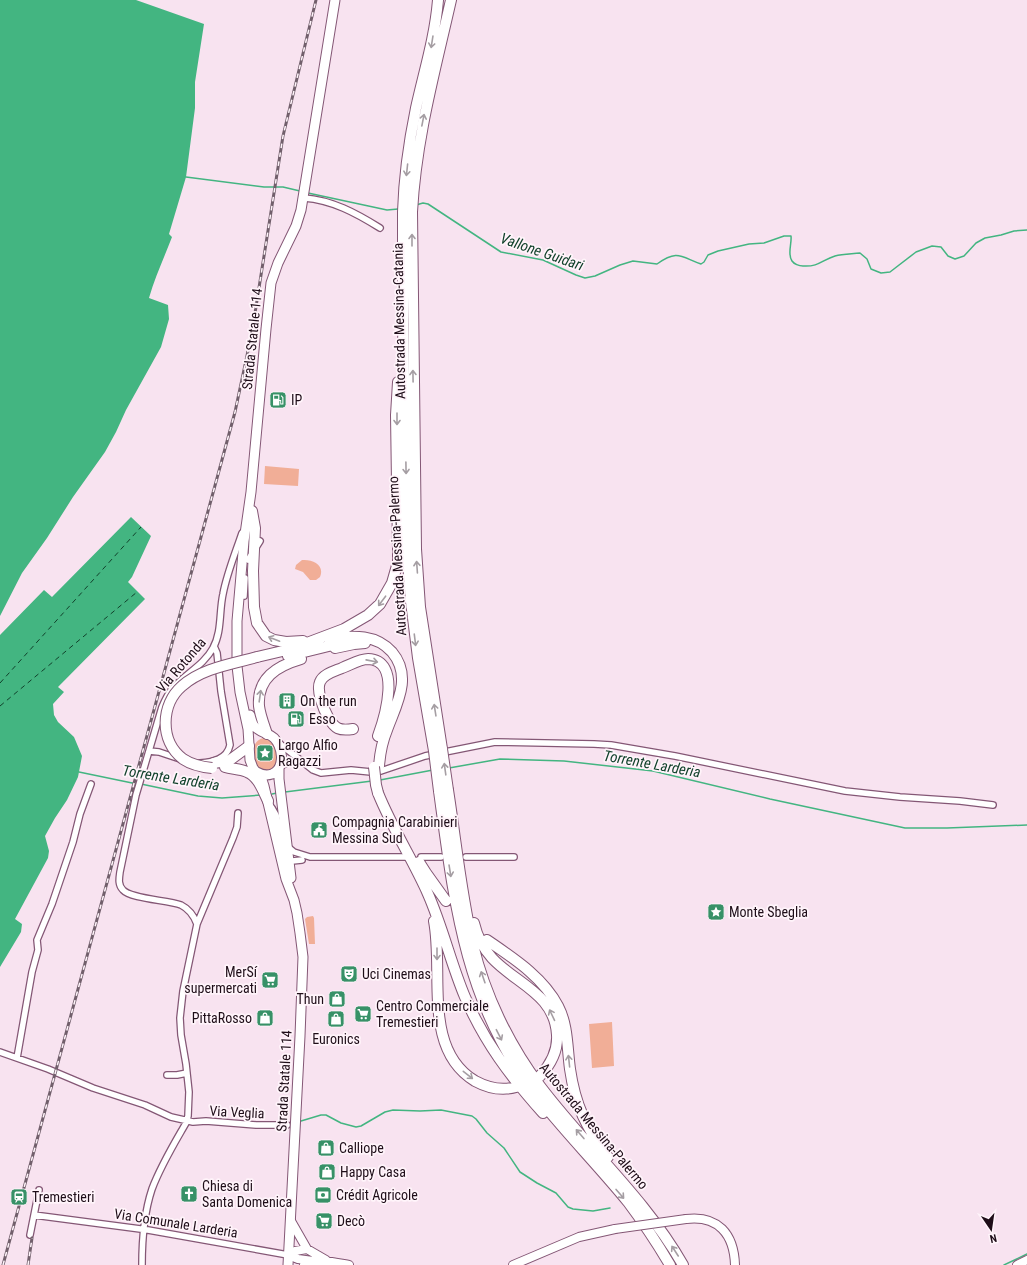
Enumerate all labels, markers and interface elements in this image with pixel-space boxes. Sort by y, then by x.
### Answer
one-way arrow [427,35,435,48]
one-way arrow [420,113,428,126]
one-way arrow [403,163,411,176]
water label: Vallone Guidari [498,229,587,275]
one-way arrow [408,234,416,247]
street label: Autostrada Messina-Catania [390,243,408,399]
street label: Strada Statale 114 [239,288,265,390]
one-way arrow [409,370,417,383]
fuel station icon: IP [268,390,288,410]
place label: IP [291,392,303,408]
one-way arrow [393,412,401,425]
one-way arrow [402,461,410,474]
street label: Autostrada Messina-Palermo [385,476,409,636]
one-way arrow [413,561,421,574]
one-way arrow [377,595,386,606]
one-way arrow [412,633,419,646]
one-way arrow [268,634,280,642]
street label: Via Rotonda [153,635,209,695]
one-way arrow [365,657,378,665]
one-way arrow [256,689,264,702]
building icon: On the run [277,691,297,711]
place label: On the run [300,693,357,709]
one-way arrow [431,704,439,717]
fuel station icon: Esso [286,709,306,729]
place label: Esso [309,711,336,727]
place label: Largo Alfio Ragazzi [278,737,338,769]
place icon: Largo Alfio Ragazzi [255,743,275,763]
water label: Torrente Larderia [602,747,702,781]
water label: Torrente Larderia [121,761,221,795]
one-way arrow [441,763,449,776]
place label: Compagnia Carabinieri Messina Sud [332,814,457,846]
public building icon: Compagnia Carabinieri Messina Sud [309,820,329,840]
one-way arrow [446,864,454,877]
place icon: Monte Sbeglia [706,902,726,922]
place label: Monte Sbeglia [729,904,808,920]
one-way arrow [433,947,441,960]
place label: MerSí supermercati [184,964,258,996]
theatre icon: Uci Cinemas [339,964,359,984]
place label: Uci Cinemas [362,966,431,982]
supermarket icon: MerSí supermercati [260,970,280,990]
one-way arrow [479,970,486,983]
shop icon: Thun [327,989,347,1009]
place label: Thun [296,991,324,1007]
place label: Centro Commerciale Tremestieri [376,998,489,1030]
supermarket icon: Centro Commerciale Tremestieri [353,1004,373,1024]
shop icon: PittaRosso [255,1008,275,1028]
shop icon: Euronics [326,1009,346,1029]
one-way arrow [548,1009,555,1021]
place label: PittaRosso [192,1010,252,1026]
one-way arrow [495,1029,503,1041]
street label: Strada Statale 114 [273,1030,295,1132]
place label: Euronics [312,1031,360,1047]
one-way arrow [565,1055,573,1068]
street label: Autostrada Messina-Palermo [536,1060,652,1192]
one-way arrow [463,1071,474,1080]
street label: Via Veglia [209,1103,265,1121]
one-way arrow [575,1129,584,1139]
shop icon: Calliope [316,1138,336,1158]
place label: Calliope [339,1140,384,1156]
shop icon: Happy Casa [317,1162,337,1182]
place label: Happy Casa [340,1164,406,1180]
place label: Chiesa di Santa Domenica [202,1178,292,1210]
church icon: Chiesa di Santa Domenica [179,1184,199,1204]
bank icon: Crédit Agricole [313,1185,333,1205]
station icon: Tremestieri [9,1187,29,1207]
place label: Crédit Agricole [336,1187,418,1203]
one-way arrow [615,1188,624,1198]
place label: Tremestieri [32,1189,94,1205]
street label: Via Comunale Larderia [113,1205,239,1241]
north arrow [971,1209,1011,1249]
supermarket icon: Decò [314,1211,334,1231]
place label: Decò [337,1213,365,1229]
text: N [988,1231,998,1245]
one-way arrow [671,1246,679,1257]

